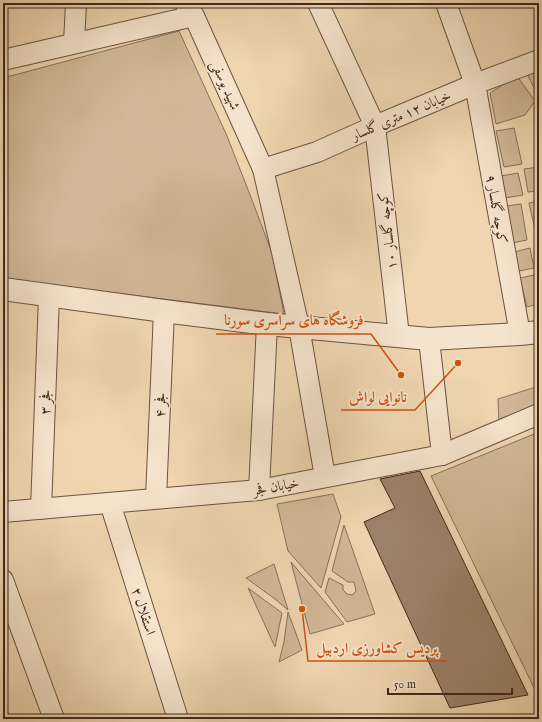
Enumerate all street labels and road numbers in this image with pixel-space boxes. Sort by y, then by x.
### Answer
street label: شهید یوسفی [205,58,244,114]
street label: خیابان ۱۲ متری گلسار [347,87,454,146]
street label: کوچه گلسار ۹ [481,173,511,245]
street label: کوچه گلسار ۱۰ [374,191,402,271]
street label: فجر ۳ [37,389,55,415]
street label: فجر ۴ [152,392,170,418]
street label: خیابان فجر [250,474,301,500]
street label: استقلال ۲ [127,585,159,637]

